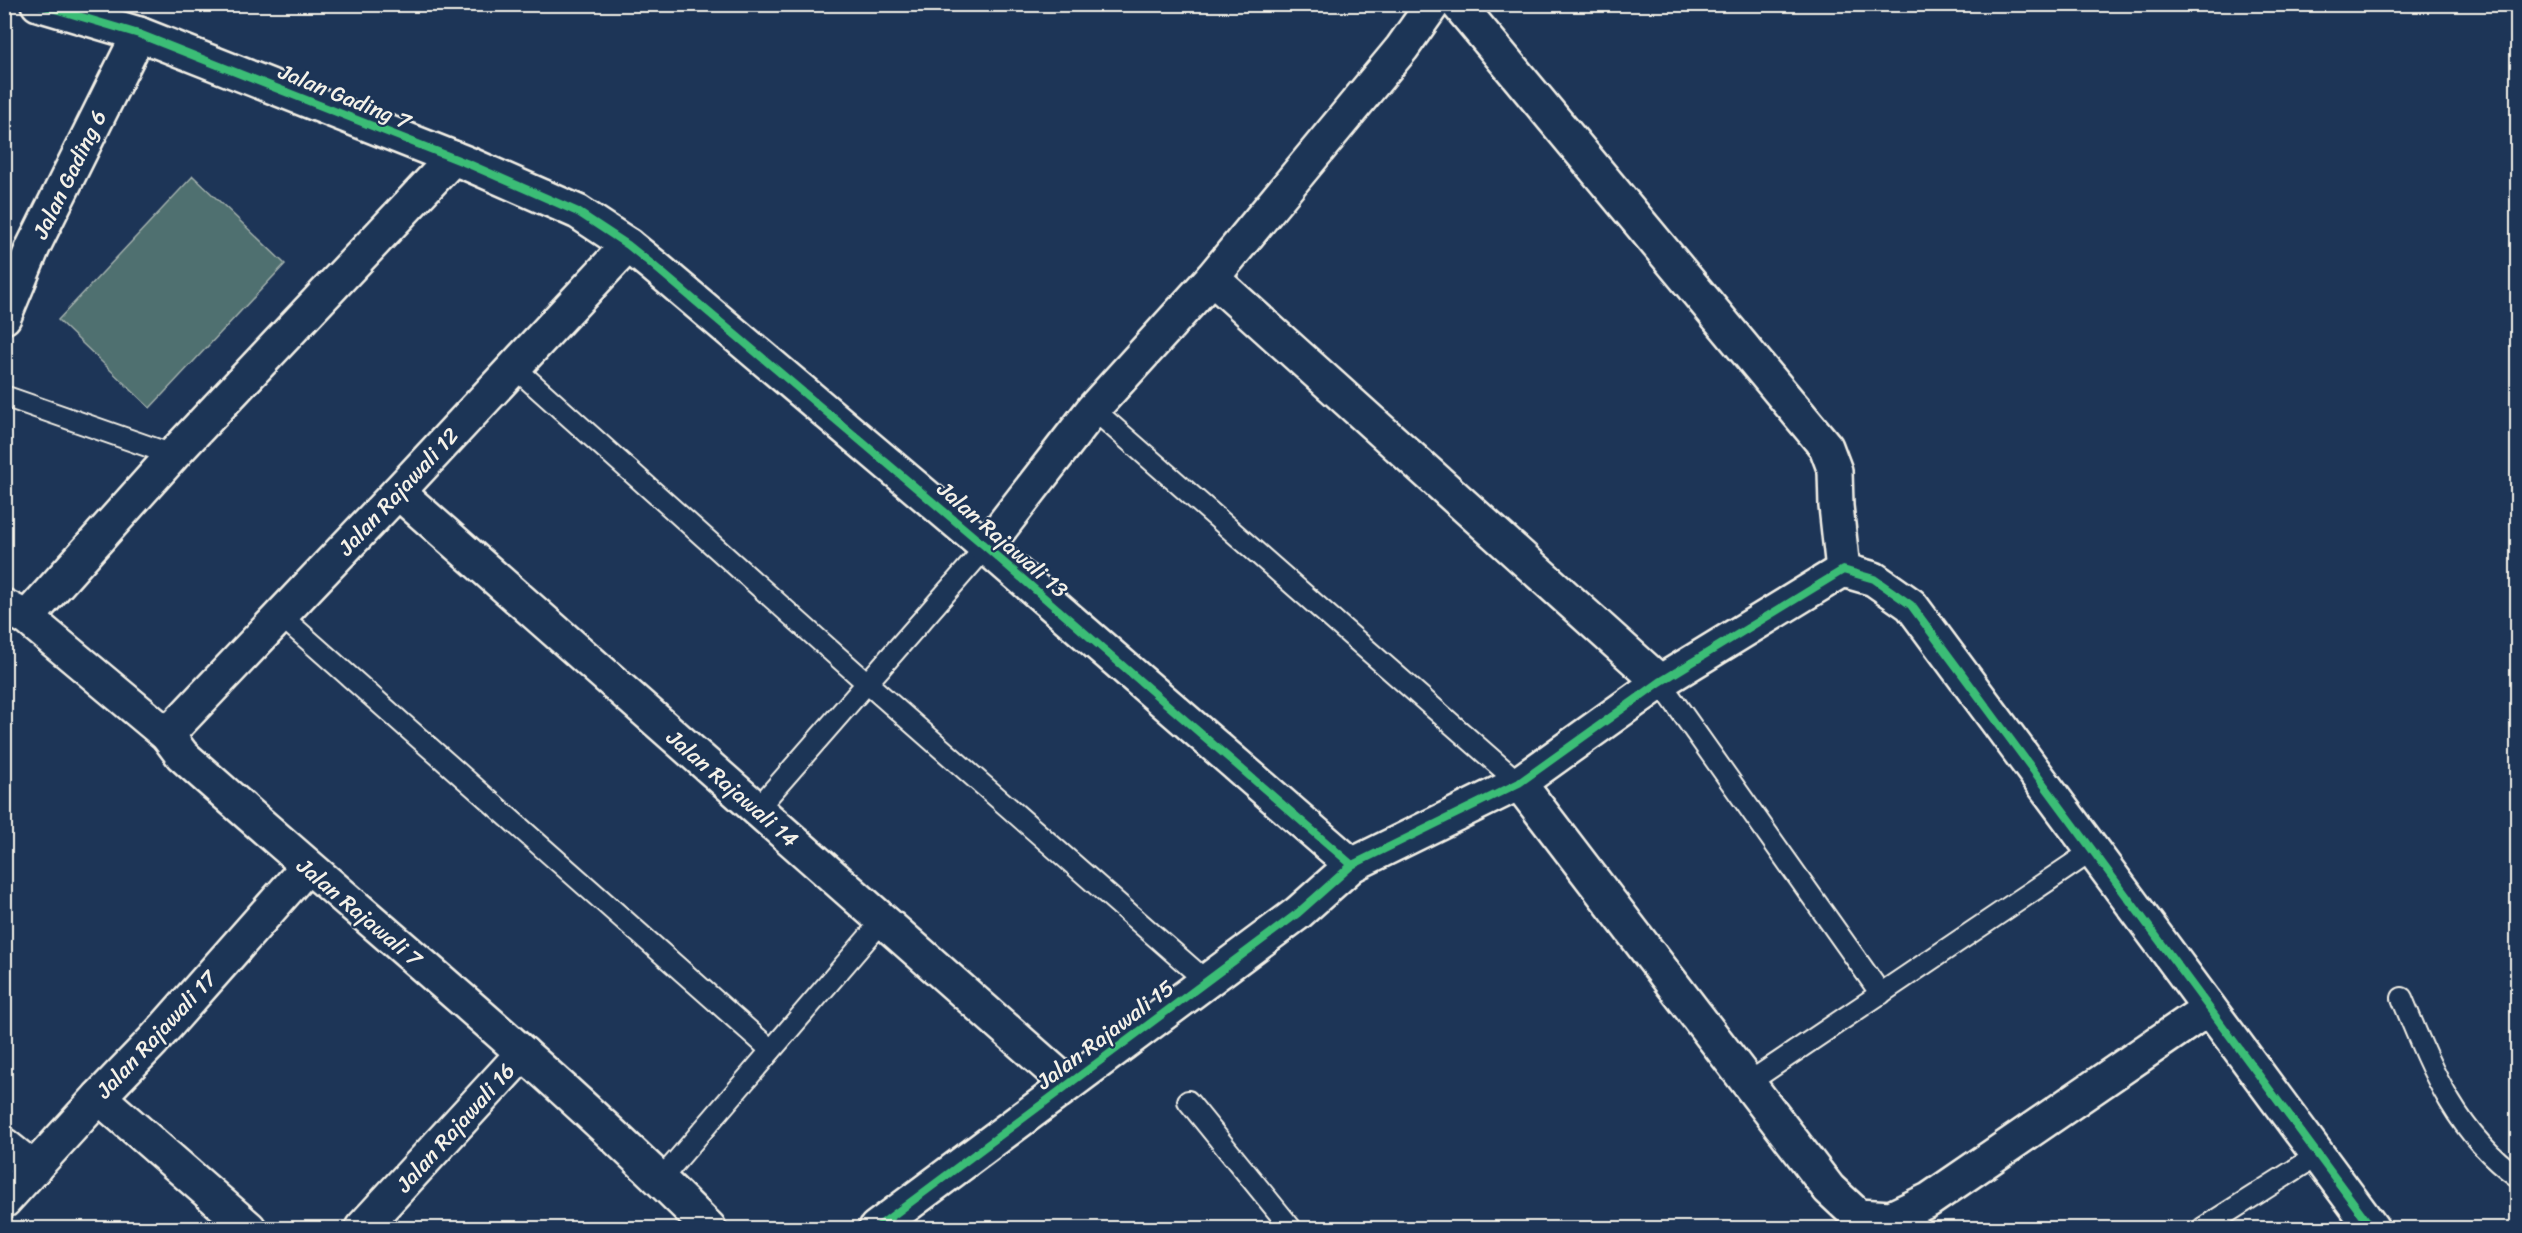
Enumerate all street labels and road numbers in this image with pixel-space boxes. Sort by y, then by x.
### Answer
street label: Jalan Gading 7 [272,52,418,141]
street label: Jalan Gading 6 [21,103,118,247]
street label: Jalan Rajawali 12 [327,418,469,566]
street label: Jalan Rajawali 13 [927,470,1077,608]
street label: Jalan Rajawali 14 [657,719,808,858]
street label: Jalan Rajawali 7 [287,847,433,978]
street label: Jalan Rajawali 17 [85,960,228,1109]
street label: Jalan Rajawali 15 [1027,969,1183,1100]
street label: Jalan Rajawali 16 [385,1053,525,1202]

